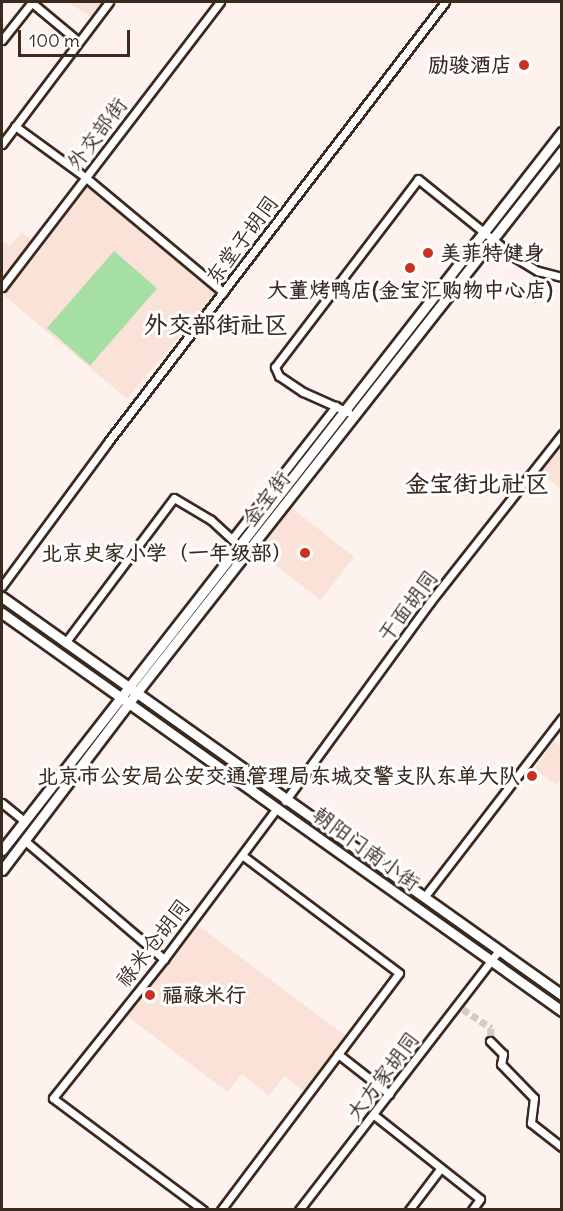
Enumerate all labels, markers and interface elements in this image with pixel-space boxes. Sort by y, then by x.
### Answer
scale bar [21,18,134,56]
text: 100 m [29,29,80,52]
place label: 励骏酒店 [428,52,512,78]
marker: 励骏酒店 [517,58,531,72]
street label: 外交部街 [62,93,132,175]
street label: 东堂子胡同 [200,190,284,290]
place label: 美菲特健身 [440,240,545,266]
marker: 美菲特健身 [421,246,435,260]
marker: 大董烤鸭店(金宝汇购物中心店) [403,261,417,275]
place label: 大董烤鸭店(金宝汇购物中心店) [267,277,553,303]
district label: 外交部街社区 [144,311,288,339]
street label: 金宝街 [237,466,295,532]
district label: 金宝街北社区 [405,470,549,498]
place label: 北京史家小学（一年级部） [41,540,293,566]
marker: 北京史家小学（一年级部） [298,546,312,560]
street label: 干面胡同 [373,565,443,647]
place label: 北京市公安局公安交通管理局东城交警支队东单大队 [37,763,520,789]
marker: 北京市公安局公安交通管理局东城交警支队东单大队 [525,769,539,783]
street label: 朝阳门南小街 [308,802,424,896]
street label: 禄米仓胡同 [111,894,195,992]
place label: 福禄米行 [162,982,246,1008]
marker: 福禄米行 [143,988,157,1002]
street label: 大方家胡同 [341,1026,425,1126]

